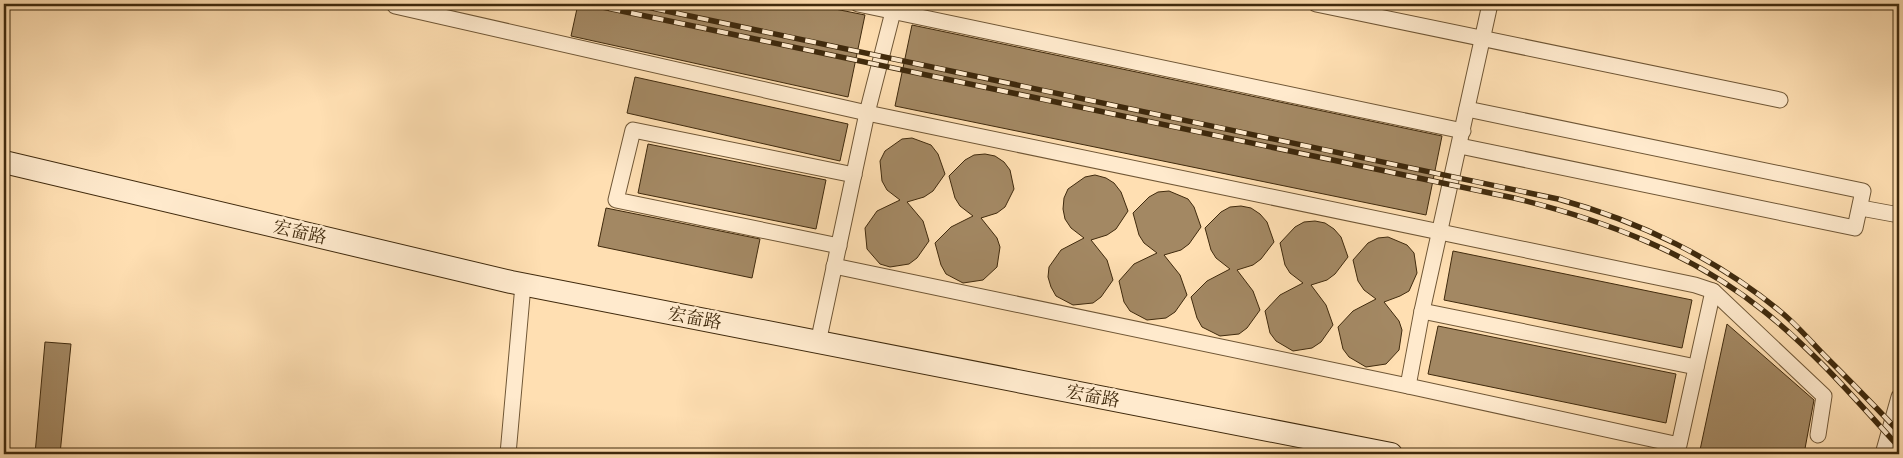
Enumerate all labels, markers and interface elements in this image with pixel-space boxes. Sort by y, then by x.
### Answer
street label: 宏奤路 [271,212,329,251]
street label: 宏奤路 [666,299,724,336]
street label: 宏奤路 [1064,377,1122,414]

